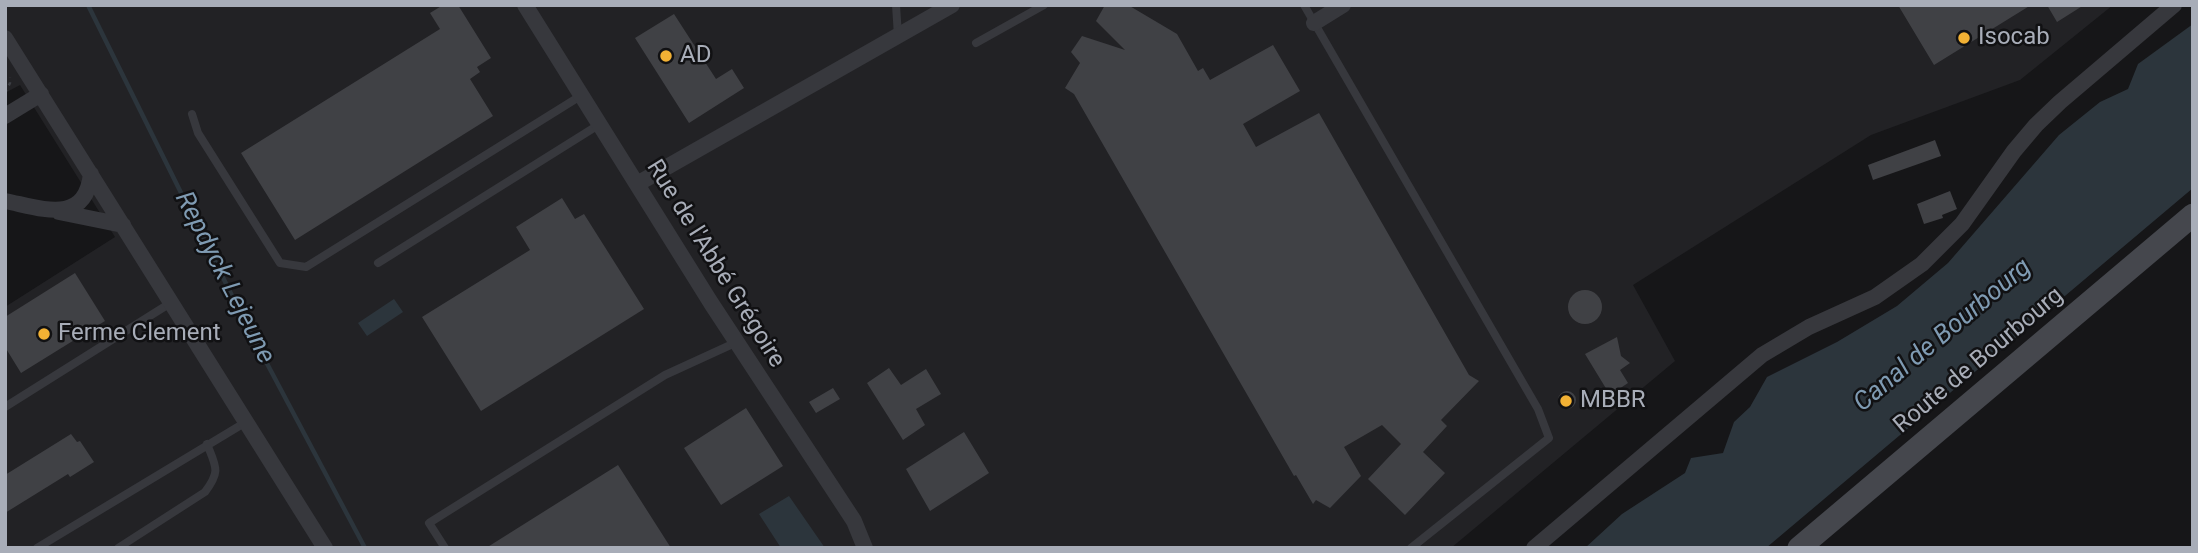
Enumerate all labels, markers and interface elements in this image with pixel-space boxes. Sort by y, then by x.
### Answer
place label: Isocab [1978,24,2050,52]
marker: Isocab [1956,30,1972,46]
place label: AD [680,42,711,70]
marker: AD [658,48,674,64]
street label: Rue de l'Abbé Grégoire [639,155,791,373]
water label: Repdyck Lejeune [167,187,281,369]
water label: Canal de Bourbourg [1848,253,2038,419]
street label: Route de Bourbourg [1888,282,2070,440]
place label: Ferme Clement [58,320,221,348]
marker: Ferme Clement [36,326,52,342]
place label: MBBR [1580,387,1646,415]
marker: MBBR [1558,393,1574,409]

